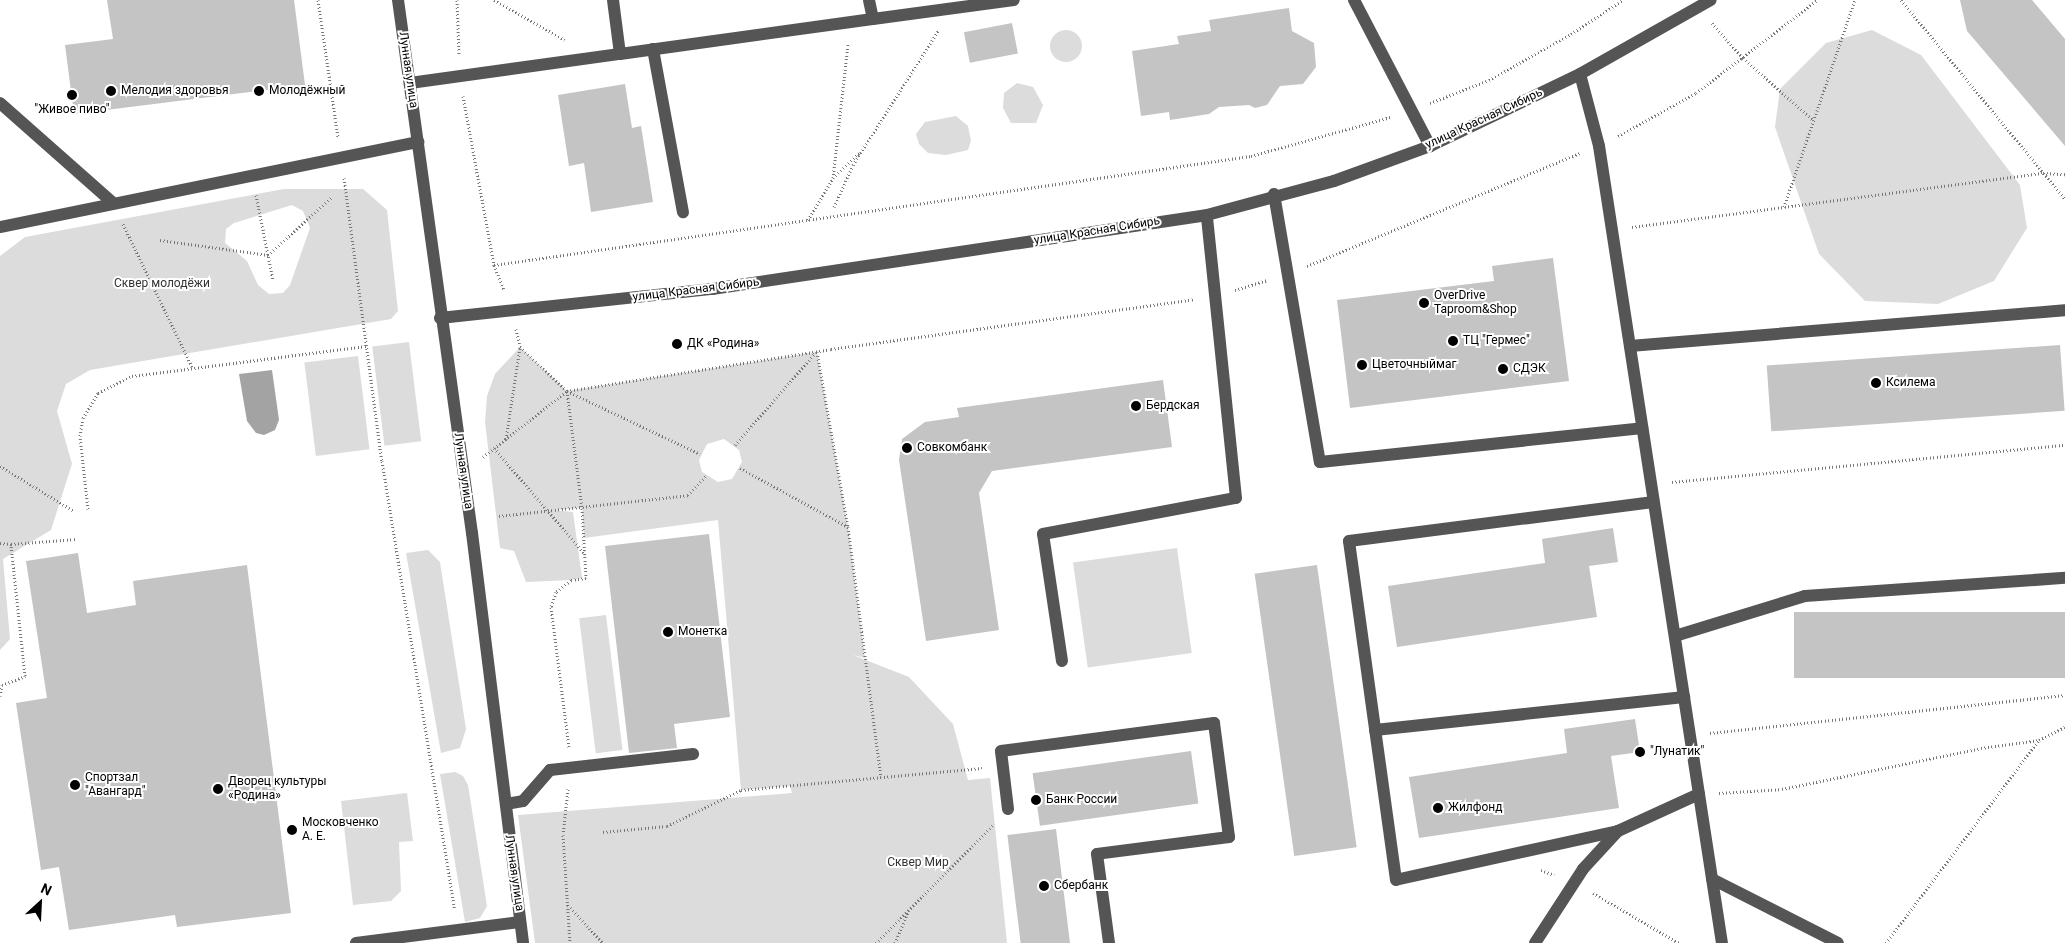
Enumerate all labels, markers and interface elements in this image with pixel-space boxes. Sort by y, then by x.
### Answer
street label: Лунная улица [396,31,420,109]
place label: Мелодия здоровья [121,84,229,98]
place label: Молодёжный [269,84,346,98]
marker: Мелодия здоровья [105,85,117,97]
marker: Молодёжный [253,85,265,97]
street label: улица Красная Сибирь [1423,86,1545,152]
marker: "Живое пиво" [66,89,78,101]
place label: "Живое пиво" [34,103,110,117]
street label: улица Красная Сибирь [1033,214,1161,248]
street label: улица Красная Сибирь [632,275,760,305]
park label: Сквер молодёжи [114,277,210,291]
place label: OverDrive Taproom&Shop [1434,289,1517,317]
marker: OverDrive Taproom&Shop [1418,297,1430,309]
place label: ТЦ "Гермес" [1463,334,1530,348]
marker: ТЦ "Гермес" [1447,335,1459,347]
place label: ДК «Родина» [687,337,759,351]
marker: ДК «Родина» [671,338,683,350]
place label: Цветочныймаг [1372,358,1456,372]
marker: Цветочныймаг [1356,359,1368,371]
place label: СДЭК [1513,362,1546,376]
marker: СДЭК [1497,363,1509,375]
place label: Ксилема [1886,376,1935,390]
marker: Ксилема [1870,377,1882,389]
place label: Бердская [1146,399,1200,413]
marker: Бердская [1130,400,1142,412]
street label: Лунная улица [451,432,475,510]
place label: Совкомбанк [917,441,987,455]
marker: Совкомбанк [901,442,913,454]
place label: Монетка [678,625,727,639]
marker: Монетка [662,626,674,638]
place label: "Лунатик" [1650,745,1704,759]
marker: "Лунатик" [1634,746,1646,758]
place label: Спортзал "Авангард" [85,771,146,799]
place label: Дворец культуры «Родина» [228,775,326,803]
marker: Спортзал "Авангард" [69,779,81,791]
marker: Дворец культуры «Родина» [212,783,224,795]
place label: Банк России [1046,793,1117,807]
marker: Банк России [1030,794,1042,806]
place label: Жилфонд [1448,801,1502,815]
marker: Жилфонд [1432,802,1444,814]
place label: Московченко А. Е. [302,816,379,844]
marker: Московченко А. Е. [286,824,298,836]
street label: Лунная улица [502,834,526,912]
park label: Сквер Мир [887,856,949,870]
north arrow [15,878,65,928]
place label: Сбербанк [1054,879,1108,893]
text: N [38,880,54,899]
marker: Сбербанк [1038,880,1050,892]

